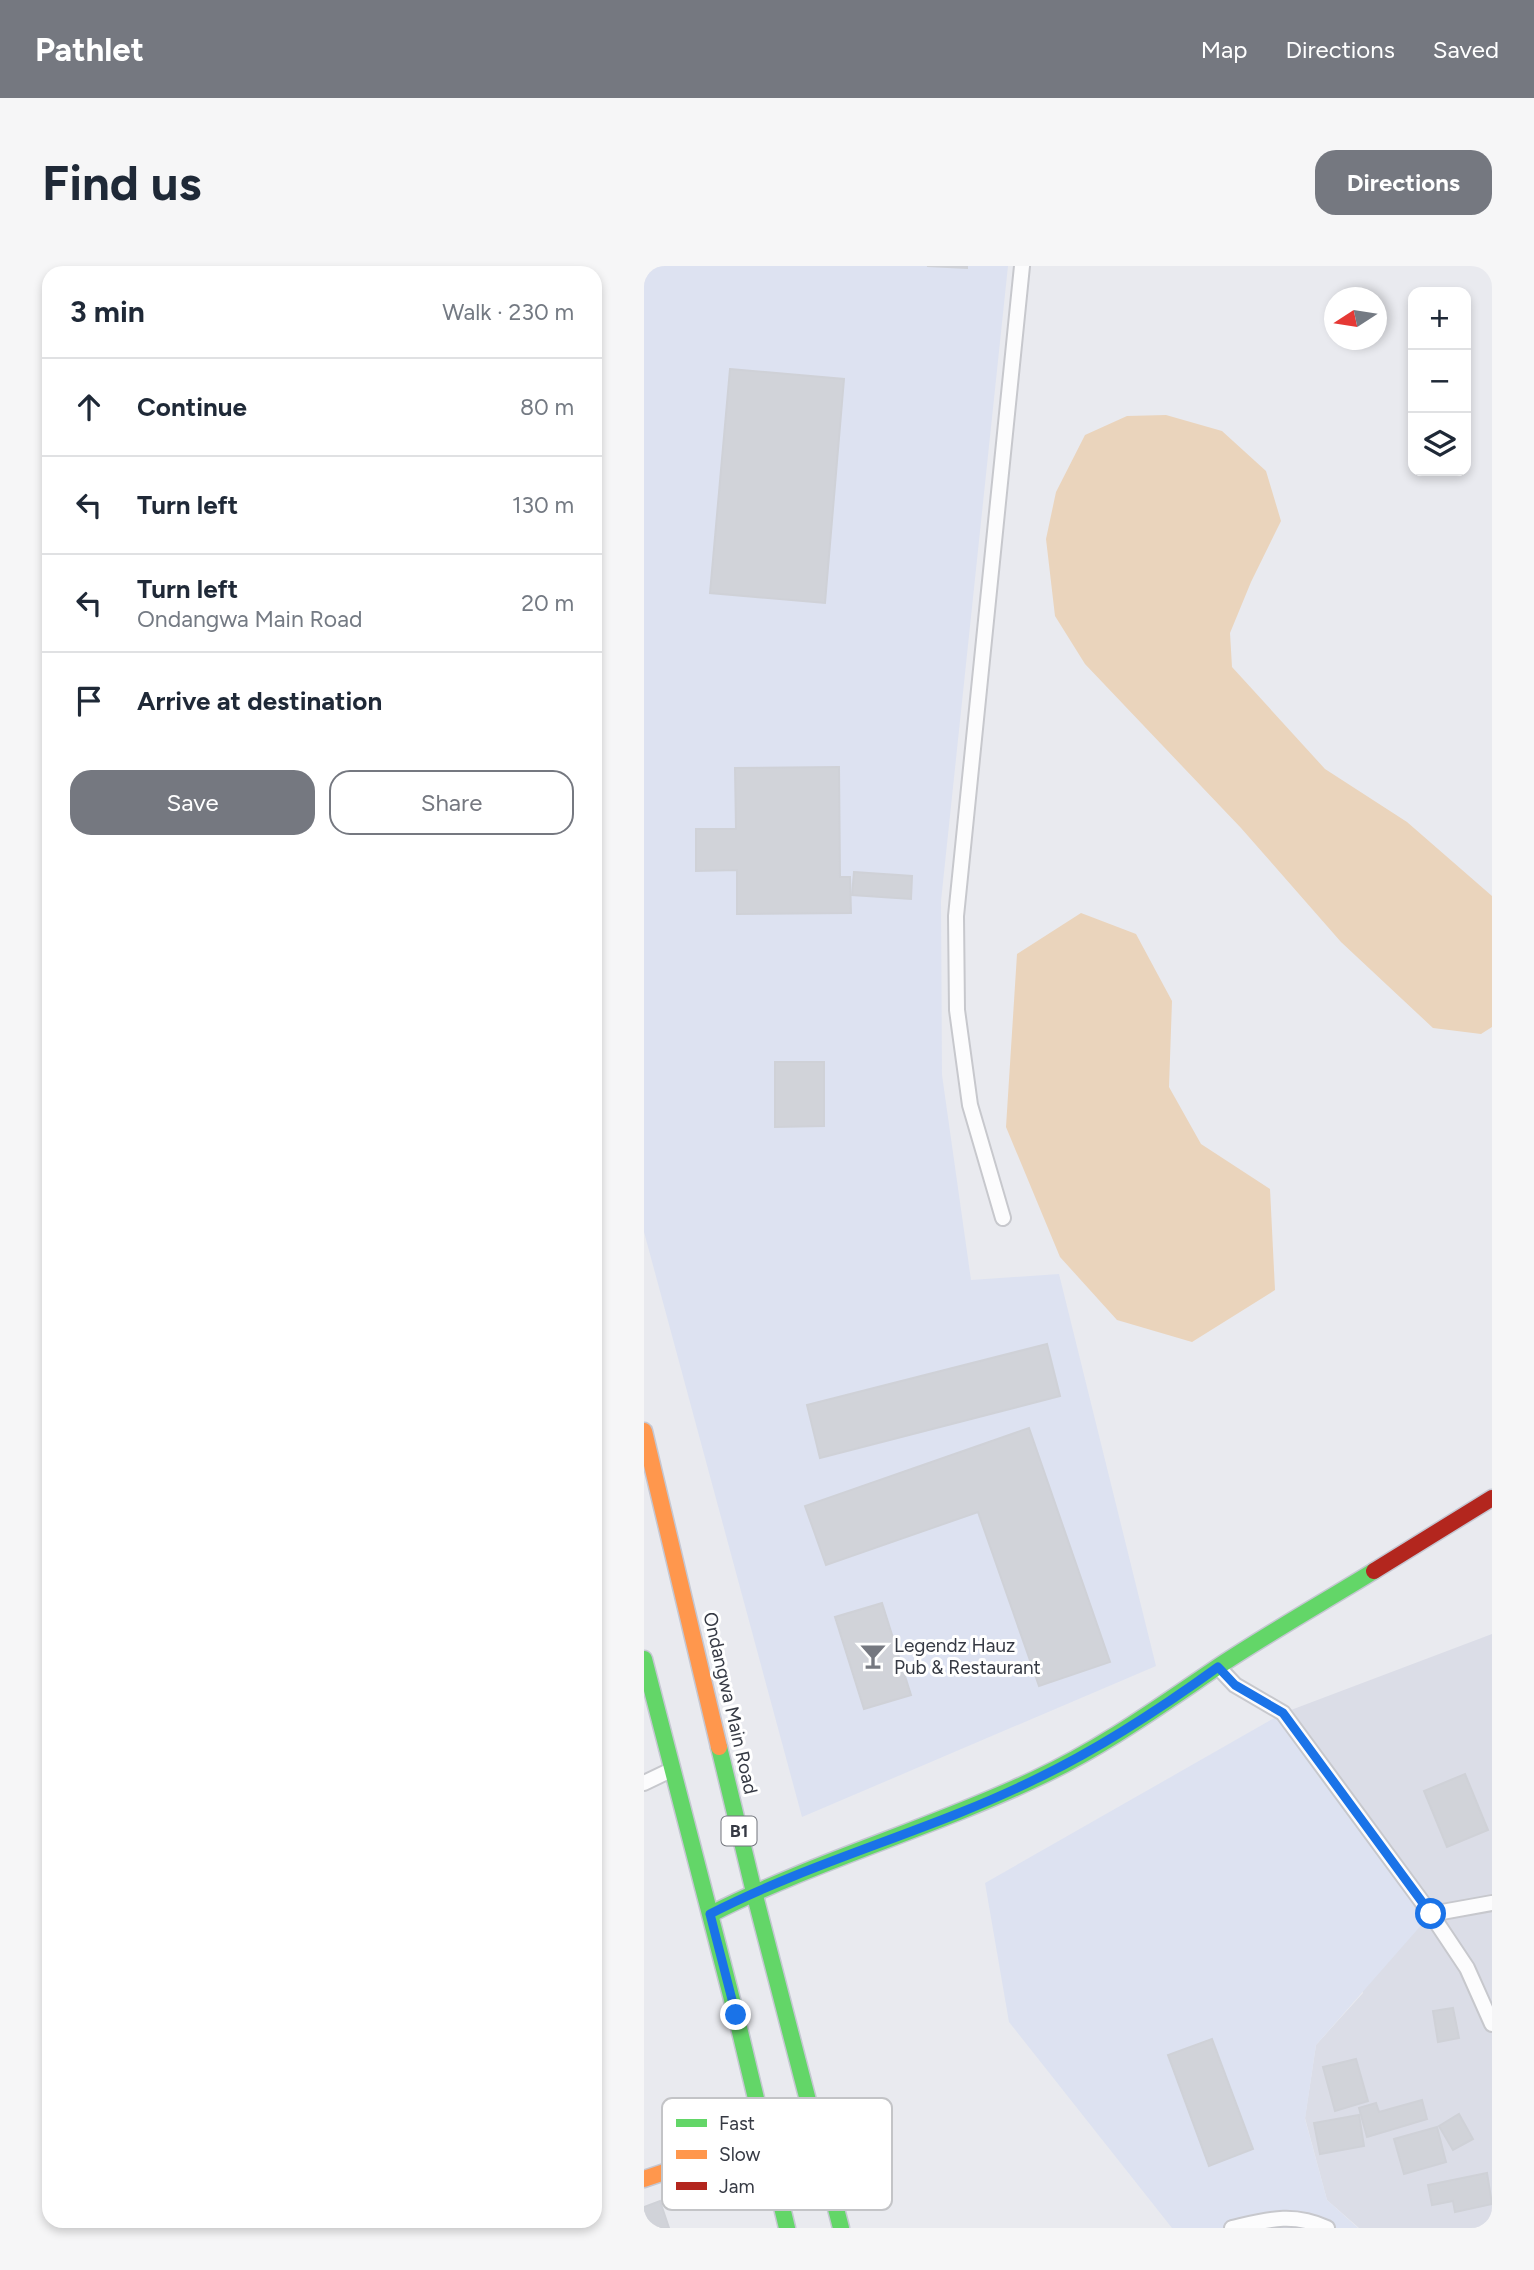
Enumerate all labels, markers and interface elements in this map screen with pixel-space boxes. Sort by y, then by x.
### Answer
text: Pathlet [35,30,144,69]
text: Map [1201,35,1247,64]
text: Directions [1285,35,1395,64]
text: Saved [1433,35,1499,64]
button: Directions [1315,150,1492,215]
text: Find us [42,153,201,212]
north arrow [1324,287,1387,350]
map controls [1408,287,1471,476]
button: + [1408,287,1471,350]
text: 3 min [70,293,145,330]
text: Walk · 230 m [442,298,574,326]
button: − [1408,350,1471,413]
icon: ahead [70,388,108,426]
text: Continue [137,391,247,423]
text: 80 m [520,393,574,421]
button: layers [1408,413,1471,476]
icon: left [70,486,108,524]
text: Turn left [137,489,238,521]
text: 130 m [512,491,574,519]
text: Turn left [137,573,238,605]
icon: left [70,584,108,622]
text: 20 m [521,589,574,617]
text: Ondangwa Main Road [137,605,362,633]
icon: arrive [70,682,108,720]
text: Arrive at destination [137,685,382,717]
button: Save [70,770,315,835]
button: Share [329,770,574,835]
street label: Ondangwa Main Road [698,1610,763,1796]
place label: Legendz Hauz Pub & Restaurant [894,1634,1041,1679]
bar icon: Legendz Hauz Pub & Restaurant [858,1641,888,1671]
road number: B1 [722,1816,756,1846]
route start [1415,1898,1446,1929]
route end [720,1999,751,2030]
legend [662,2098,892,2210]
text: Fast [719,2112,755,2135]
text: Slow [719,2143,761,2166]
text: Jam [719,2175,755,2198]

